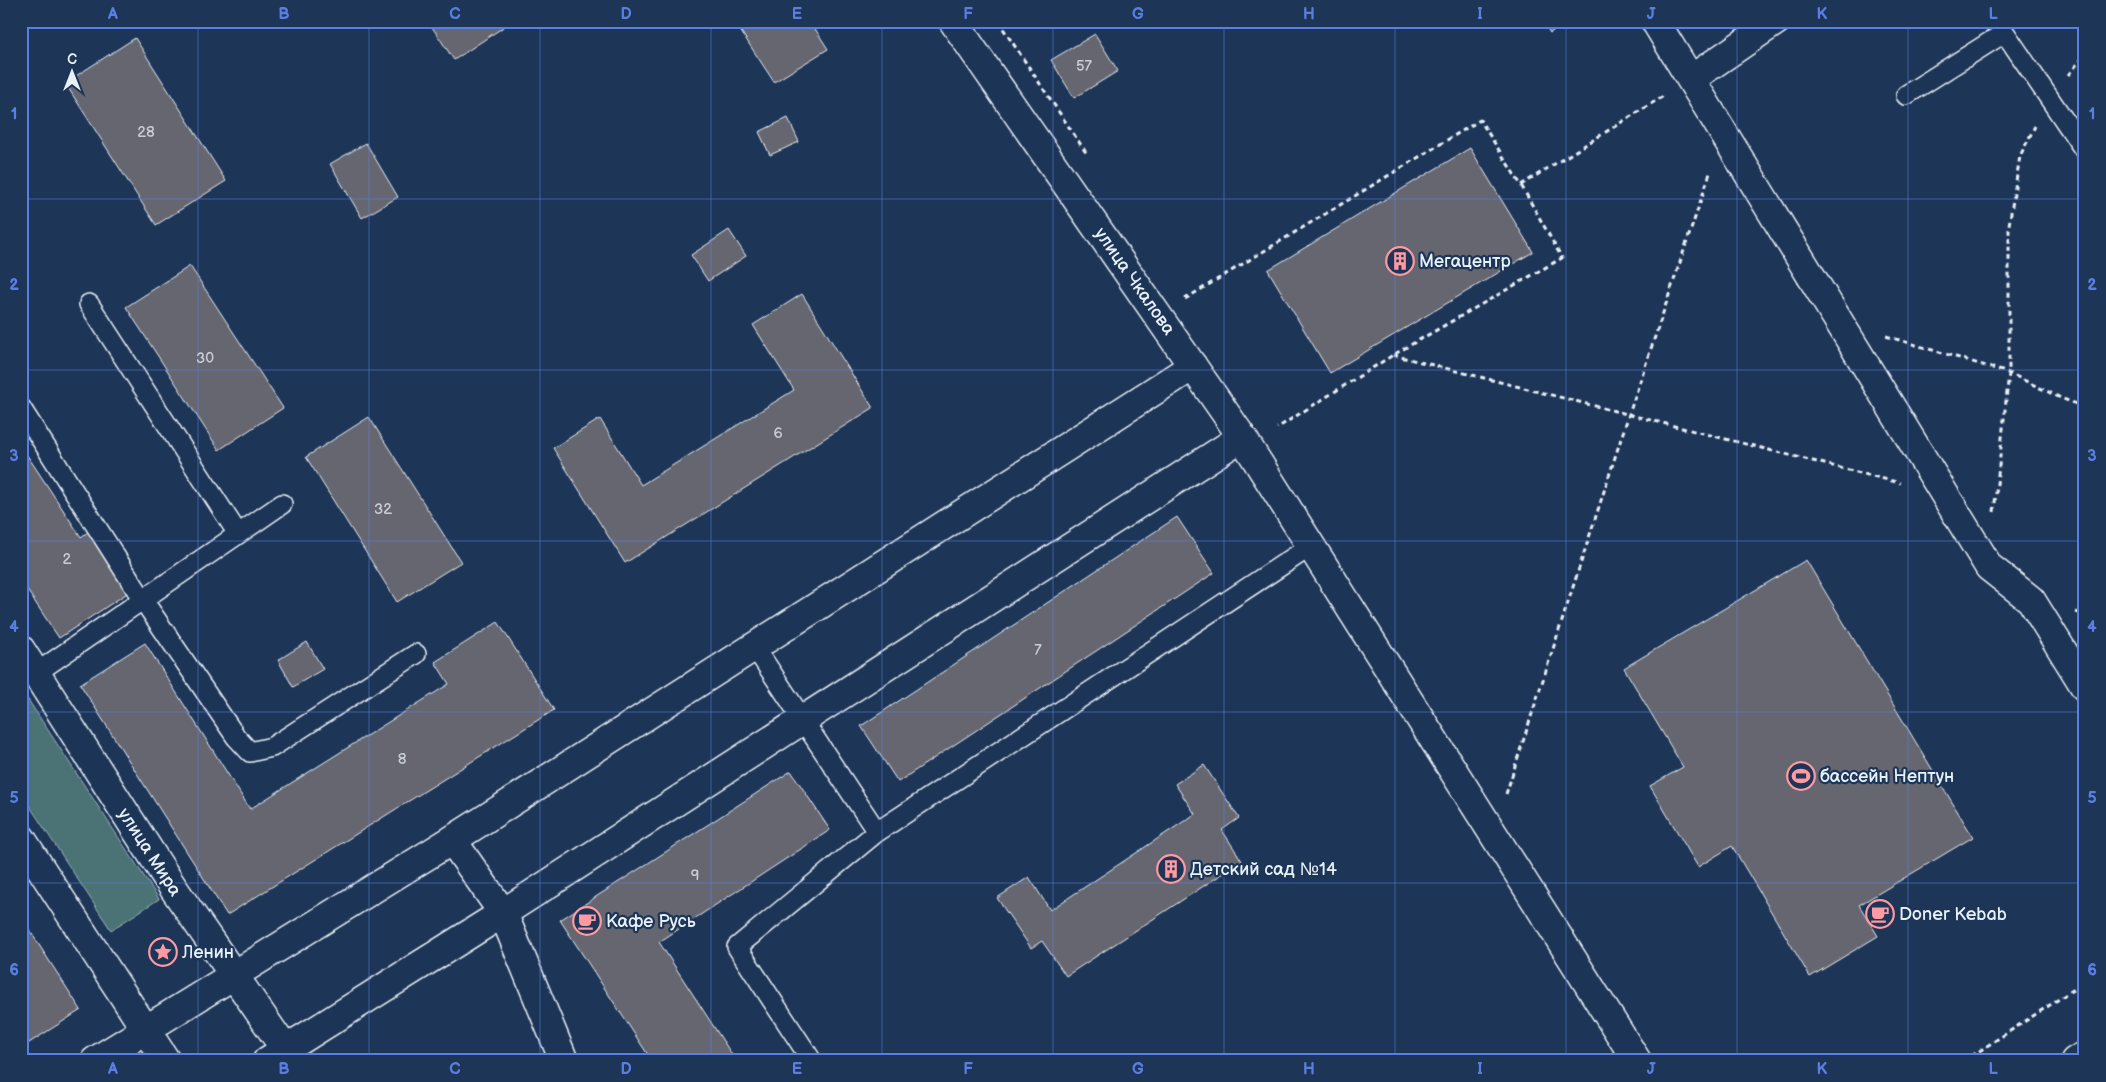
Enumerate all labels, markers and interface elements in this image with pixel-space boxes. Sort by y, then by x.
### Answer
text: A [107,5,118,24]
text: B [278,5,290,24]
text: C [449,5,461,24]
text: D [620,5,632,24]
text: E [792,5,802,24]
text: F [963,5,973,24]
text: G [1132,5,1144,24]
text: H [1303,5,1315,24]
text: I [1477,5,1483,24]
text: J [1647,5,1656,24]
text: K [1817,5,1828,24]
text: L [1988,5,1998,24]
north arrow [48,48,98,98]
text: С [67,51,77,68]
house number: 57 [1076,57,1093,76]
text: 1 [11,105,17,124]
text: 1 [2089,105,2095,124]
house number: 28 [137,123,155,142]
street label: улица Чкалова [1090,224,1180,339]
building icon: Мегацентр [1385,246,1415,276]
place label: Мегацентр [1419,251,1511,272]
text: 2 [9,276,19,295]
text: 2 [2087,276,2097,295]
house number: 30 [196,349,214,368]
house number: 6 [773,424,783,443]
text: 3 [9,447,19,466]
text: 3 [2087,447,2097,466]
house number: 32 [374,500,392,519]
house number: 2 [63,550,72,569]
text: 4 [9,618,19,637]
text: 4 [2087,618,2097,637]
house number: 7 [1034,641,1042,660]
house number: 8 [398,750,407,769]
sports icon: бассейн Нептун [1786,761,1816,791]
place label: бассейн Нептун [1820,766,1954,787]
text: 5 [9,789,19,808]
text: 5 [2087,789,2097,808]
street label: улица Мира [113,804,186,900]
building icon: Детский сад №14 [1156,854,1186,884]
place label: Детский сад №14 [1190,859,1337,880]
house number: 9 [691,866,699,885]
cafe icon: Doner Kebab [1865,899,1895,929]
place label: Doner Kebab [1899,904,2007,925]
cafe icon: Кафе Русь [572,906,602,936]
place label: Кафе Русь [606,911,696,932]
place icon: Ленин [148,937,178,967]
place label: Ленин [181,942,234,963]
text: 6 [9,961,19,980]
text: 6 [2087,961,2097,980]
text: A [107,1060,118,1079]
text: B [278,1060,290,1079]
text: C [449,1060,461,1079]
text: D [620,1060,632,1079]
text: E [792,1060,802,1079]
text: F [963,1060,973,1079]
text: G [1132,1060,1144,1079]
text: H [1303,1060,1315,1079]
text: I [1477,1060,1483,1079]
text: J [1647,1060,1656,1079]
text: K [1817,1060,1828,1079]
text: L [1988,1060,1998,1079]

